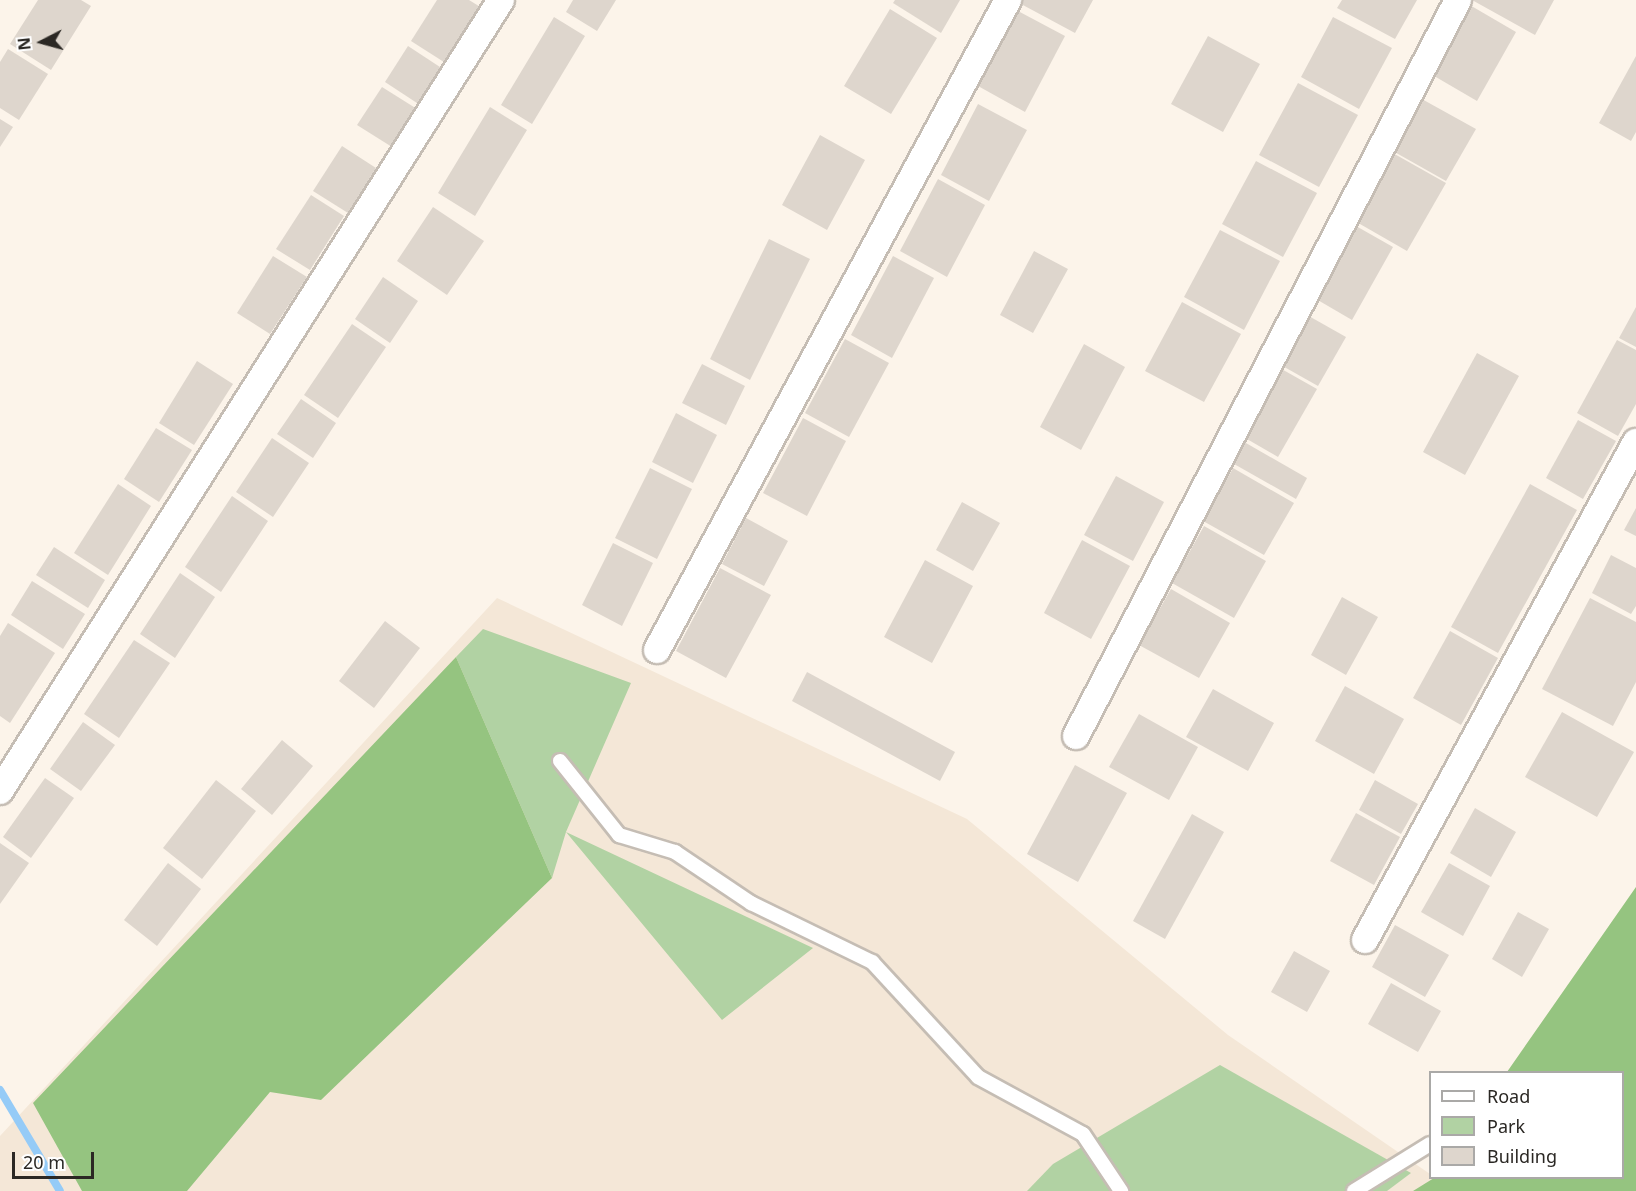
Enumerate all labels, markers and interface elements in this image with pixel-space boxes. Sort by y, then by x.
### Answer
north arrow [12,12,72,72]
text: N [12,36,36,52]
legend [1429,1071,1624,1179]
text: Road [1487,1084,1530,1108]
text: Park [1487,1114,1525,1138]
scale bar [15,1140,98,1178]
text: Building [1487,1144,1557,1168]
text: 20 m [23,1150,65,1174]

